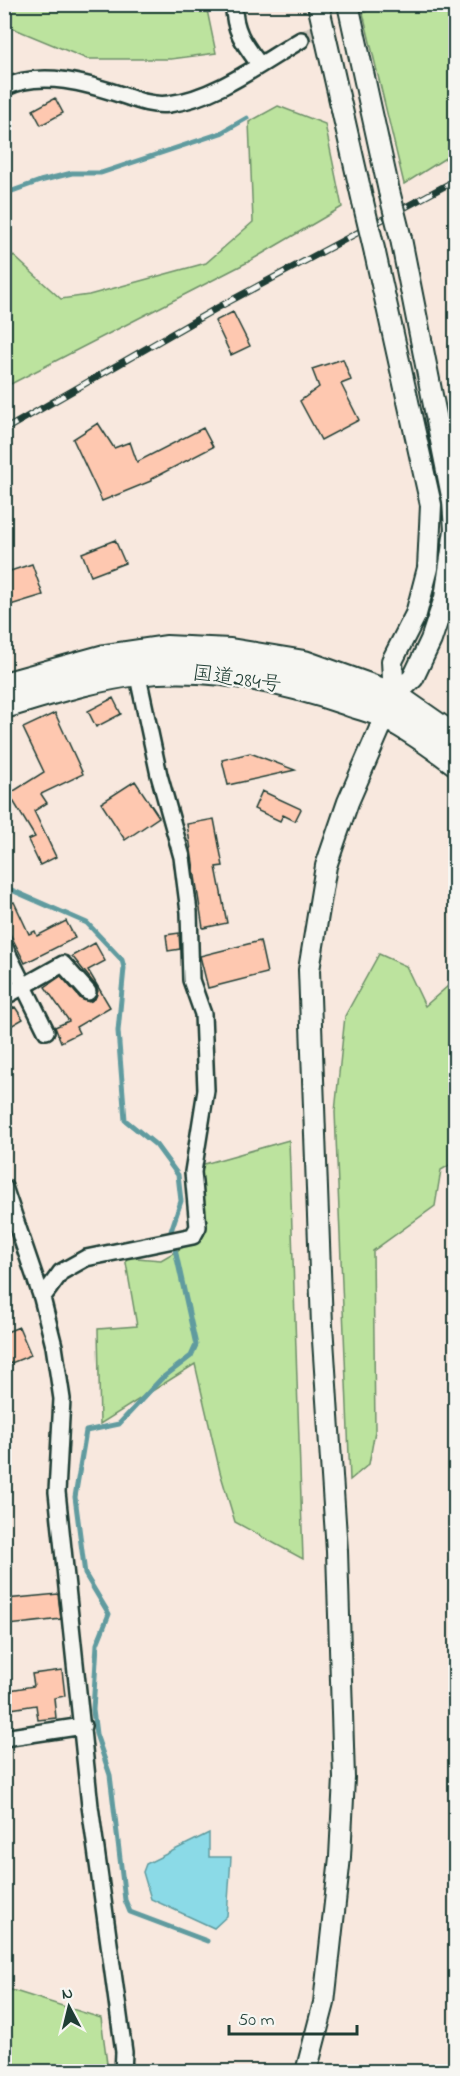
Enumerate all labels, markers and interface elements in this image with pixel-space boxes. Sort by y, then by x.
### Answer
street label: 国道284号 [190,659,283,701]
north arrow [39,1977,99,2037]
text: N [61,1982,74,2007]
scale bar [229,1998,356,2036]
text: 50 m [238,2008,275,2034]

